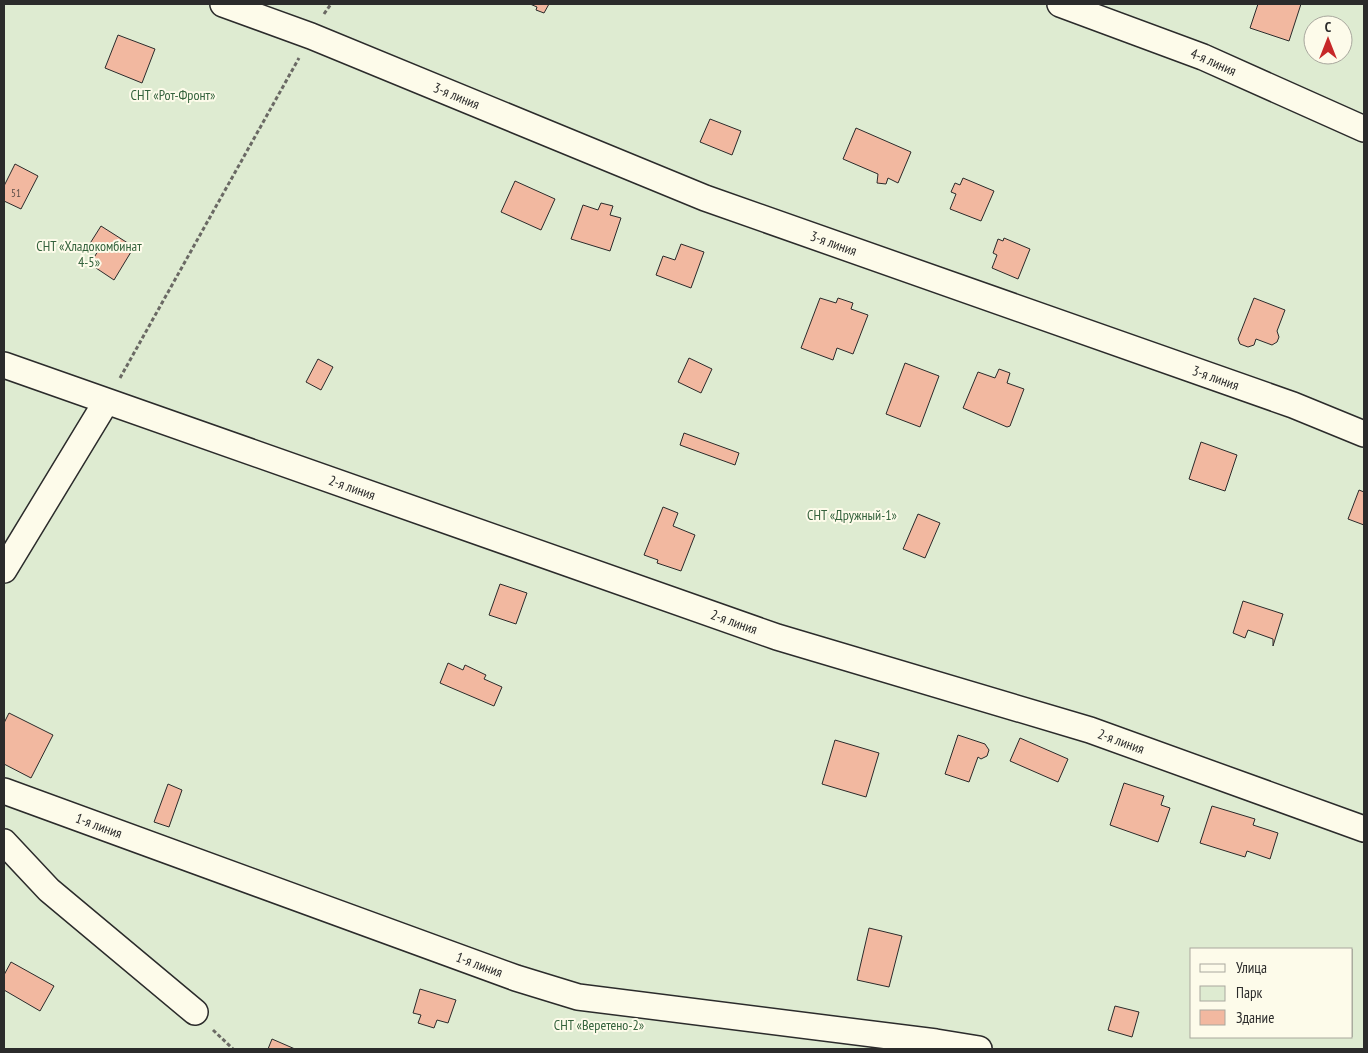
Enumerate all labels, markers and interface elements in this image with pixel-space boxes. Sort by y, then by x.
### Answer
north arrow [1303,15,1353,65]
text: С [1325,18,1332,36]
street label: 4-я линия [1188,44,1239,80]
street label: 3-я линия [431,78,482,113]
park label: СНТ «Рот-Фронт» [131,86,215,104]
house number: 51 [11,186,21,200]
street label: 3-я линия [808,227,859,260]
park label: СНТ «Хладокомбинат 4-5» [36,237,142,271]
street label: 3-я линия [1190,361,1241,394]
street label: 2-я линия [326,471,378,504]
park label: СНТ «Дружный-1» [807,506,897,524]
street label: 2-я линия [708,605,760,638]
street label: 2-я линия [1095,725,1147,758]
street label: 1-я линия [73,809,125,842]
street label: 1-я линия [454,948,505,981]
legend [1190,948,1353,1038]
text: Улица [1236,958,1267,977]
text: Парк [1236,983,1262,1002]
text: Здание [1236,1008,1274,1027]
park label: СНТ «Веретено-2» [554,1016,644,1034]

